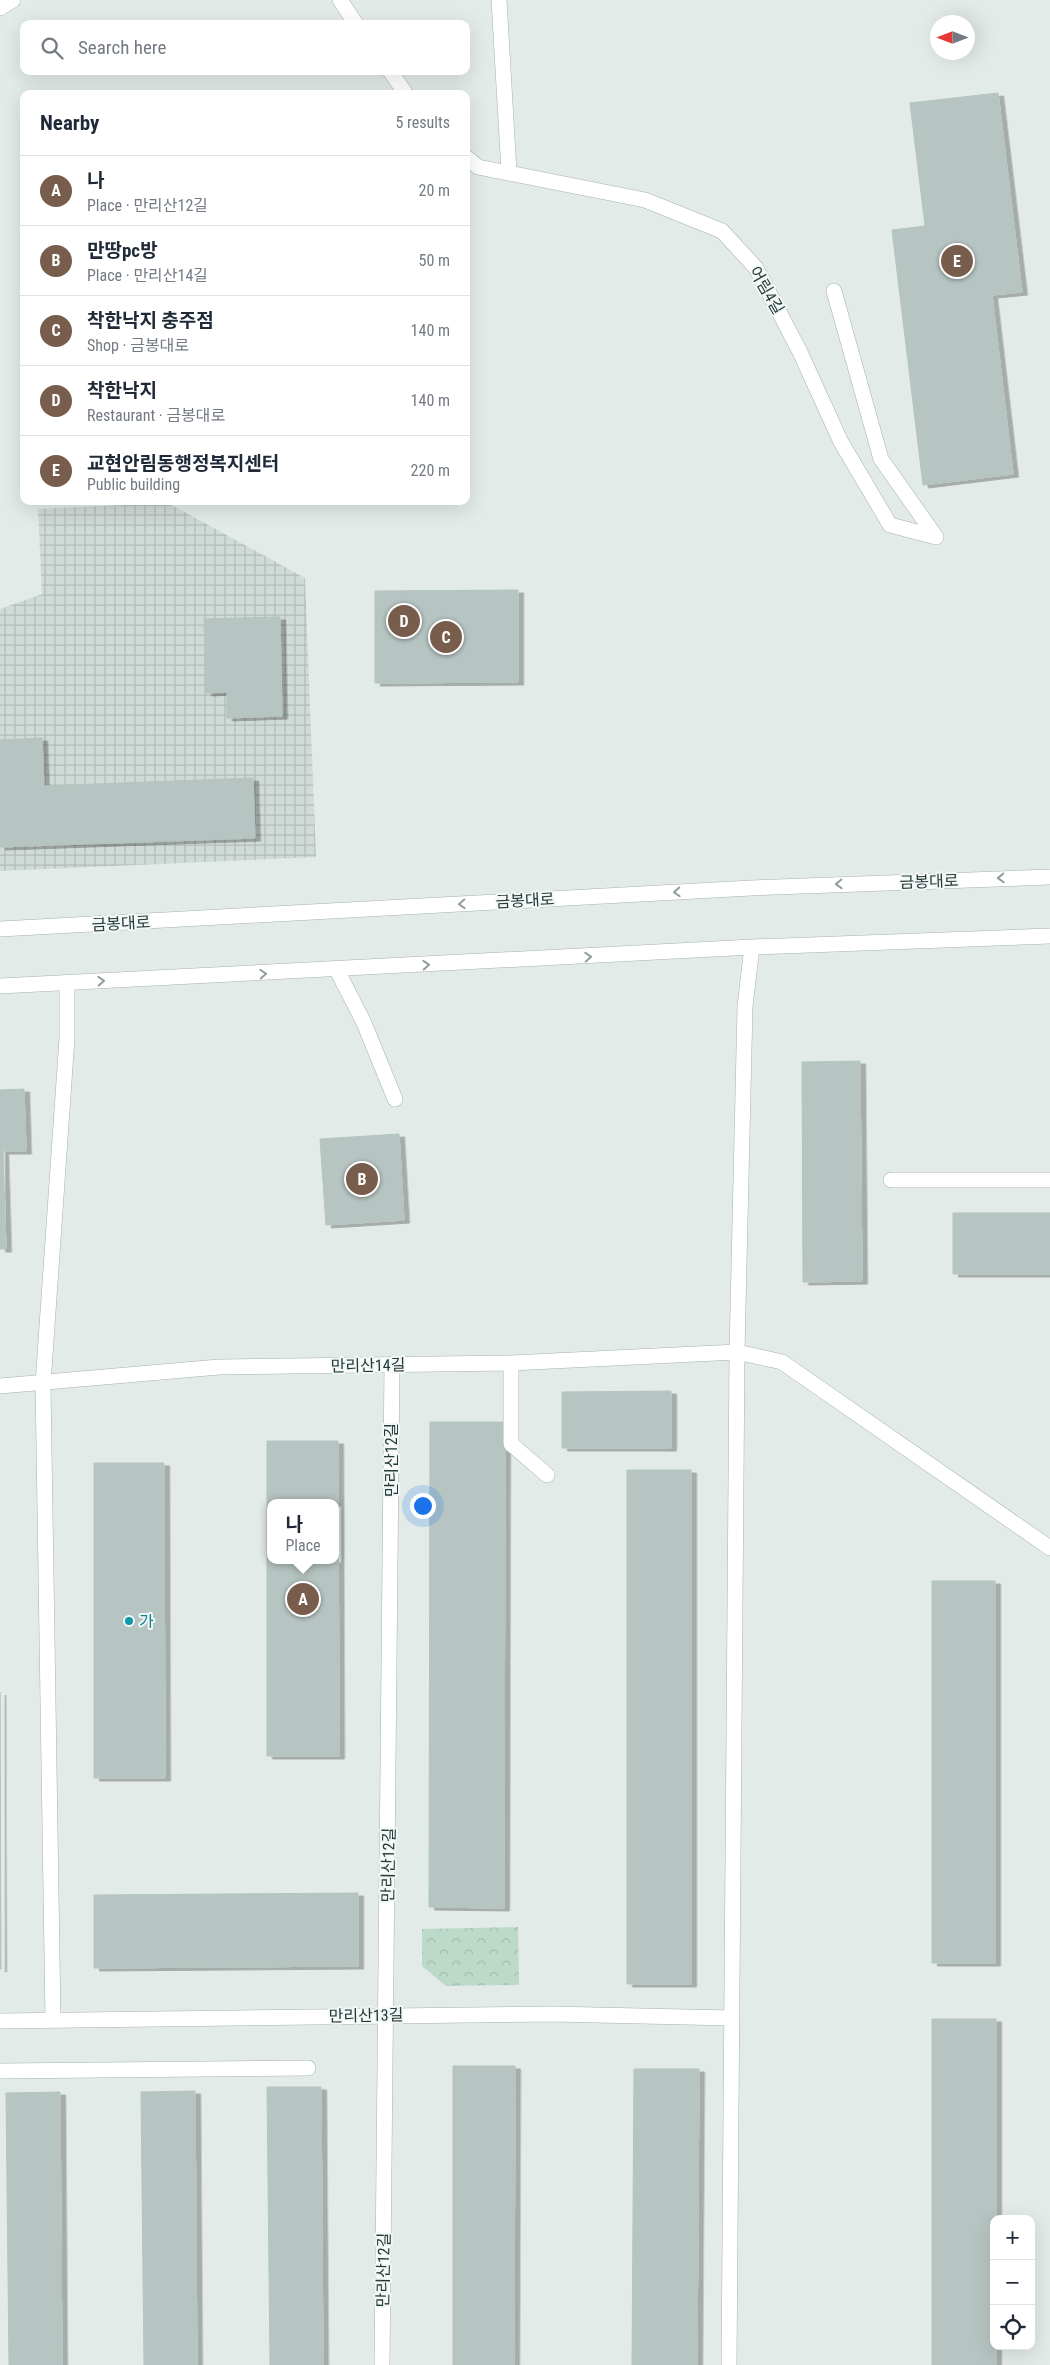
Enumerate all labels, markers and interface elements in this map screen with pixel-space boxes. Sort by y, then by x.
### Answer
north arrow [930,15,975,60]
search box [20,20,470,75]
icon: search [38,34,66,62]
text: Search here [78,36,166,59]
text: Nearby [40,111,99,135]
text: 5 results [395,113,450,132]
text: 나 [87,169,104,192]
text: A [51,181,61,200]
text: 20 m [418,181,450,200]
text: Place · 만리산12길 [87,196,208,215]
text: 만땅pc방 [87,239,158,262]
pin: E [941,242,973,280]
text: B [52,251,60,270]
text: 50 m [418,251,450,270]
street label: 어림4길 [745,263,788,318]
text: Place · 만리산14길 [87,266,208,285]
text: 착한낙지 충주점 [87,309,214,332]
text: C [51,321,61,340]
text: 140 m [411,321,450,340]
text: Shop · 금봉대로 [87,336,189,355]
text: 착한낙지 [87,379,157,402]
text: D [51,391,61,410]
text: 140 m [411,391,450,410]
text: Restaurant · 금봉대로 [87,406,225,425]
text: 교현안림동행정복지센터 [87,452,279,475]
text: E [52,461,60,480]
text: 220 m [411,461,450,480]
text: Public building [87,475,180,494]
pin: D [388,602,420,640]
pin: C [430,618,462,656]
street label: 금봉대로 [899,871,959,892]
one-way arrow [997,873,1005,884]
one-way arrow [835,879,843,890]
one-way arrow [672,886,680,897]
street label: 금봉대로 [495,889,555,912]
one-way arrow [458,898,466,909]
street label: 금봉대로 [91,912,151,935]
one-way arrow [584,951,592,962]
one-way arrow [422,960,430,971]
one-way arrow [260,968,268,979]
one-way arrow [97,976,105,987]
pin: B [346,1160,378,1198]
street label: 만리산14길 [331,1355,406,1376]
street label: 만리산12길 [382,1423,401,1497]
your location [410,1493,436,1519]
popup [267,1499,339,1564]
text: 나 [285,1513,303,1536]
text: Place [285,1536,321,1555]
pin: A [287,1580,319,1618]
place label: 가 [139,1612,154,1631]
marker: 가 [123,1615,135,1627]
street label: 만리산12길 [378,1828,399,1903]
street label: 만리산13길 [329,2005,404,2026]
map controls [990,2215,1035,2350]
button: + [990,2215,1035,2260]
street label: 만리산12길 [373,2233,394,2308]
button: − [990,2260,1035,2305]
button: locate [990,2305,1035,2350]

